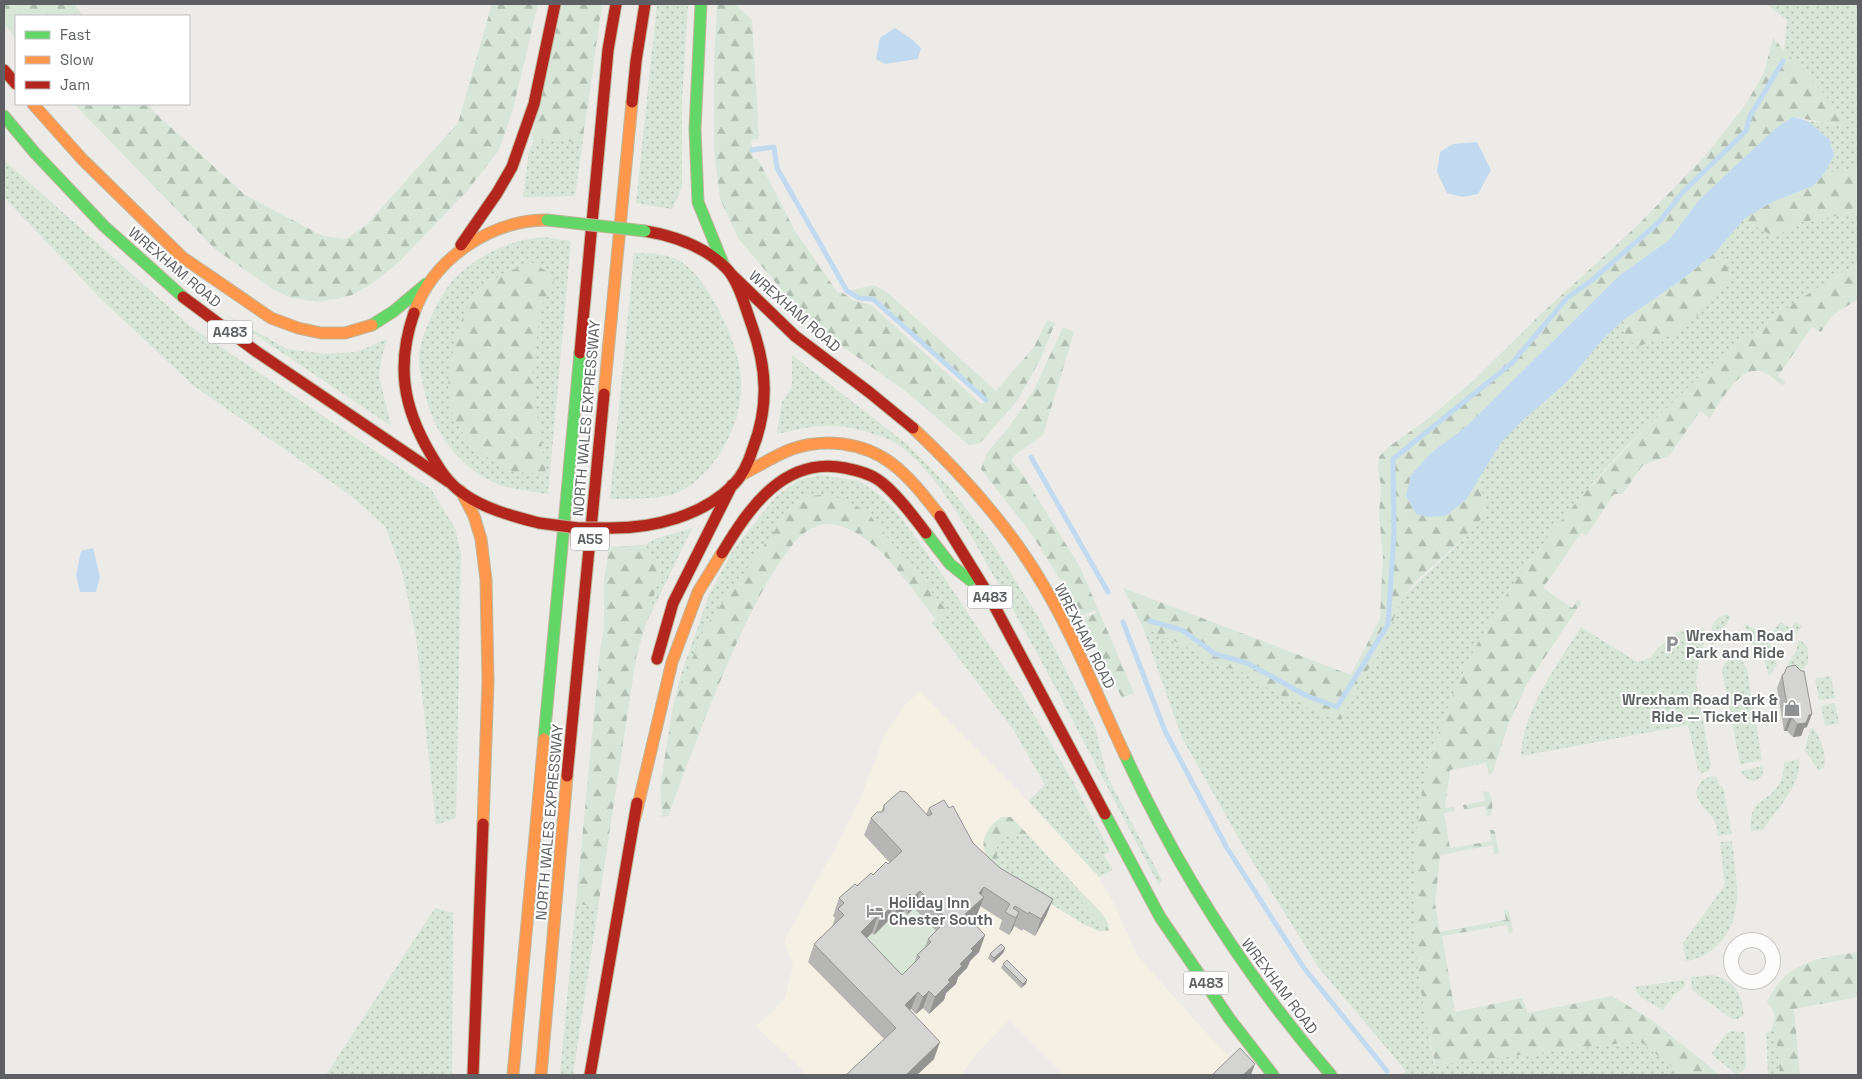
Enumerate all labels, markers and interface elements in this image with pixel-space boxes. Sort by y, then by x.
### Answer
legend [15,15,190,105]
text: Fast [60,25,91,44]
text: Slow [60,50,94,69]
text: Jam [60,75,90,94]
street label: WREXHAM ROAD [125,223,225,311]
street label: WREXHAM ROAD [745,266,845,356]
street label: NORTH WALES EXPRESSWAY [568,319,604,517]
road number: A483 [208,321,252,344]
road number: A55 [571,528,609,550]
street label: WREXHAM ROAD [1050,580,1120,692]
road number: A483 [968,586,1012,608]
place label: Wrexham Road Park and Ride [1686,626,1793,662]
parking icon: Wrexham Road Park and Ride [1662,634,1682,654]
place label: Wrexham Road Park & Ride — Ticket Hall [1622,690,1778,726]
shop icon: Wrexham Road Park & Ride — Ticket Hall [1782,698,1802,718]
street label: NORTH WALES EXPRESSWAY [531,723,567,921]
place label: Holiday Inn Chester South [889,893,993,929]
hotel icon: Holiday Inn Chester South [865,901,885,921]
street label: WREXHAM ROAD [1238,934,1322,1038]
road number: A483 [1184,971,1228,994]

